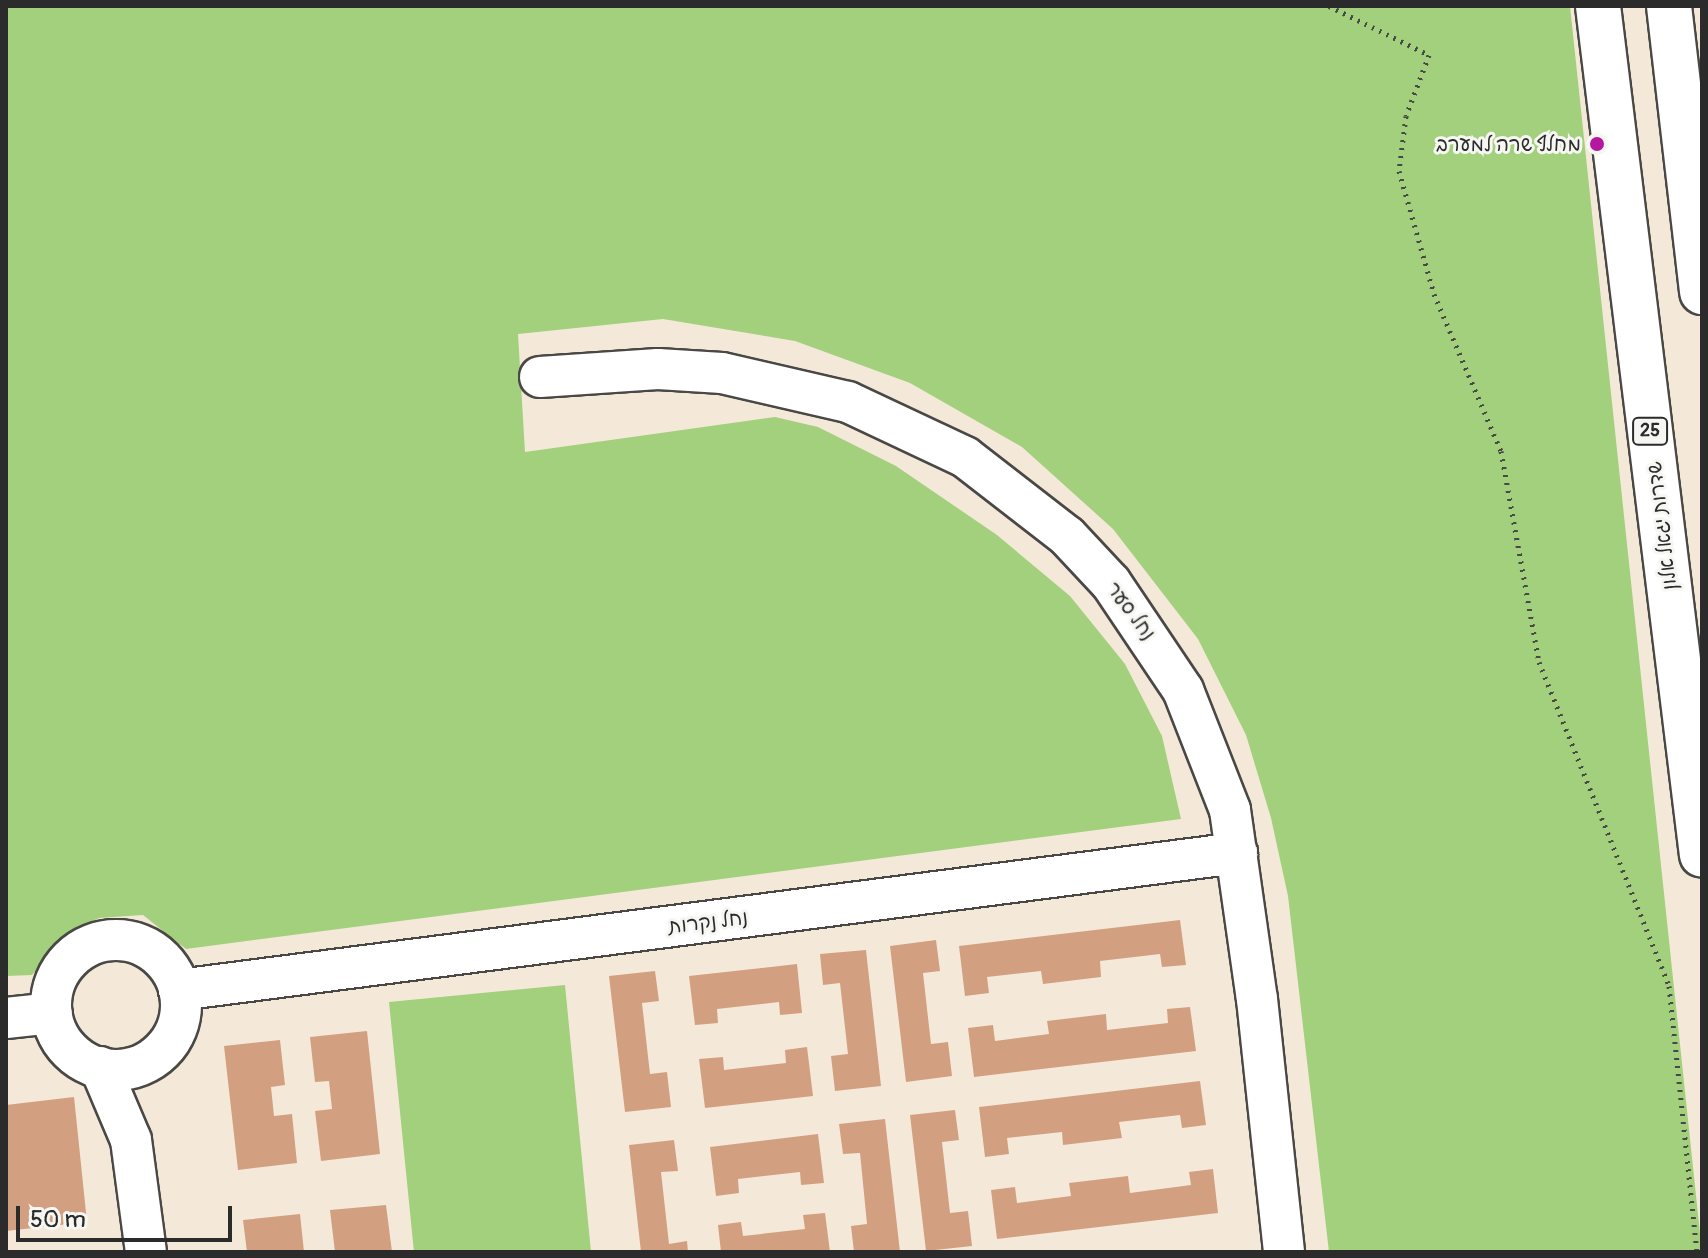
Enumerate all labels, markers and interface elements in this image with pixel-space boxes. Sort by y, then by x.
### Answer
place label: מחלף שרה למערב [1436,132,1581,156]
marker: מחלף שרה למערב [1588,135,1606,153]
road number: 25 [1632,417,1668,445]
street label: שדרות יגאל אלון [1642,460,1682,592]
street label: נחל סער [1101,577,1161,645]
street label: נחל נקרות [667,905,749,939]
scale bar [20,1190,236,1240]
text: 50 m [30,1205,86,1234]

